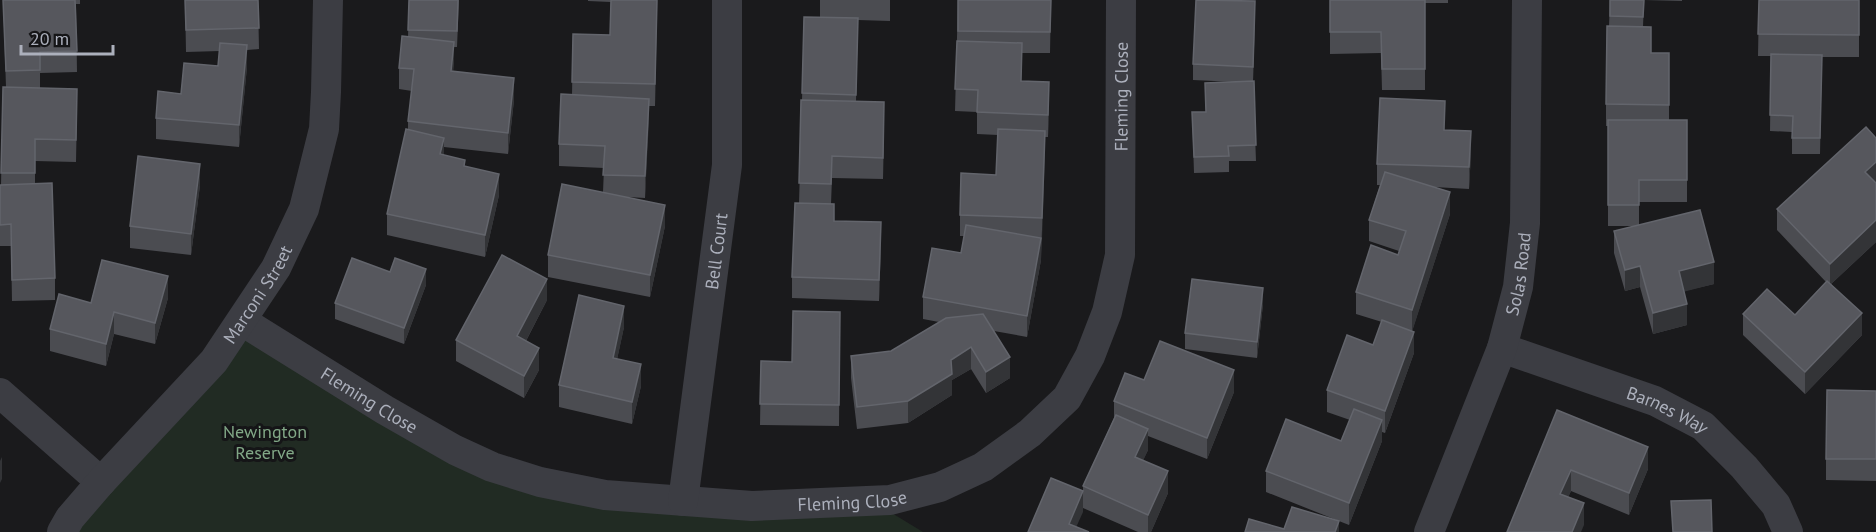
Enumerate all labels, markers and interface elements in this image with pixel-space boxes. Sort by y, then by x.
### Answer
scale bar [21,18,112,56]
text: 20 m [30,27,69,50]
street label: Fleming Close [1109,42,1132,151]
street label: Bell Court [699,212,732,291]
street label: Solas Road [1500,231,1535,318]
street label: Marconi Street [218,241,297,348]
street label: Fleming Close [317,362,422,438]
street label: Barnes Way [1624,381,1715,438]
park label: Newington Reserve [223,420,307,464]
street label: Fleming Close [797,485,909,516]

